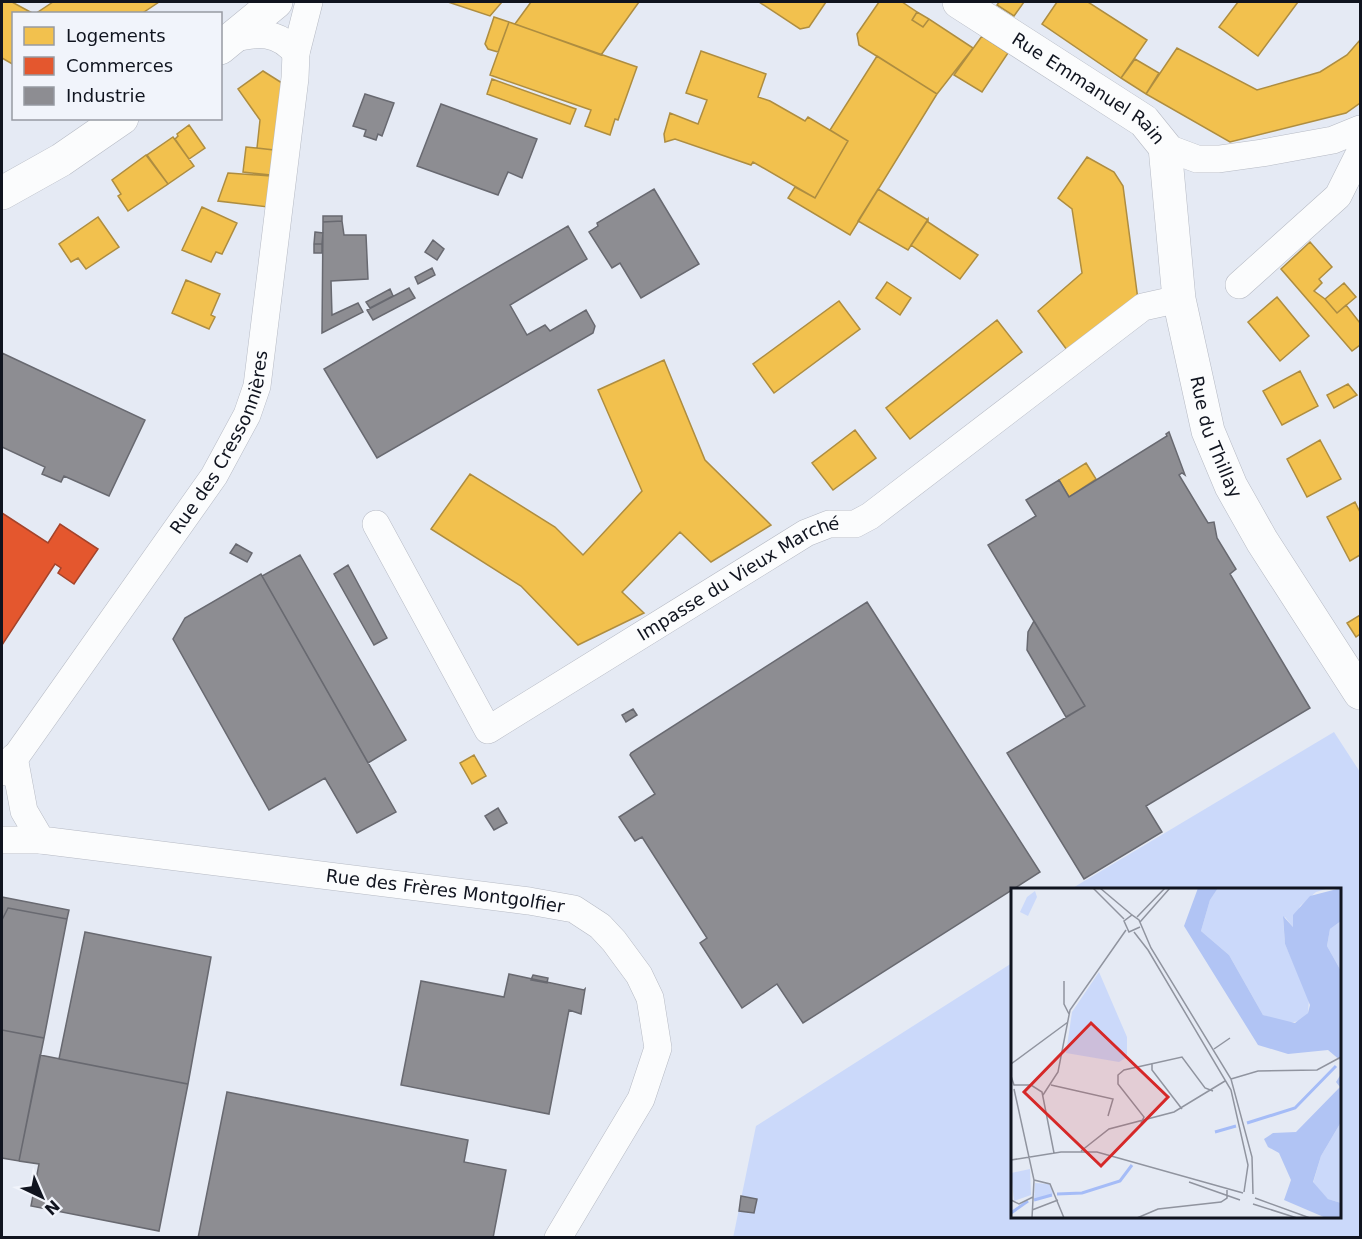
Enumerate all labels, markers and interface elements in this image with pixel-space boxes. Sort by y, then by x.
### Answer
legend [12,12,222,120]
text: Logements [66,25,166,46]
street label: Rue Emmanuel Rain [1008,28,1169,148]
text: Commerces [66,55,173,76]
text: Industrie [66,85,145,106]
street label: Rue des Cressonnières [165,349,271,538]
street label: Rue du Thillay [1186,374,1247,502]
street label: Impasse du Vieux Marché [633,513,839,645]
street label: Rue des Frères Montgolfier [325,865,567,917]
inset map [1011,888,1341,1218]
north arrow [12,1167,72,1227]
text: N [41,1196,63,1219]

